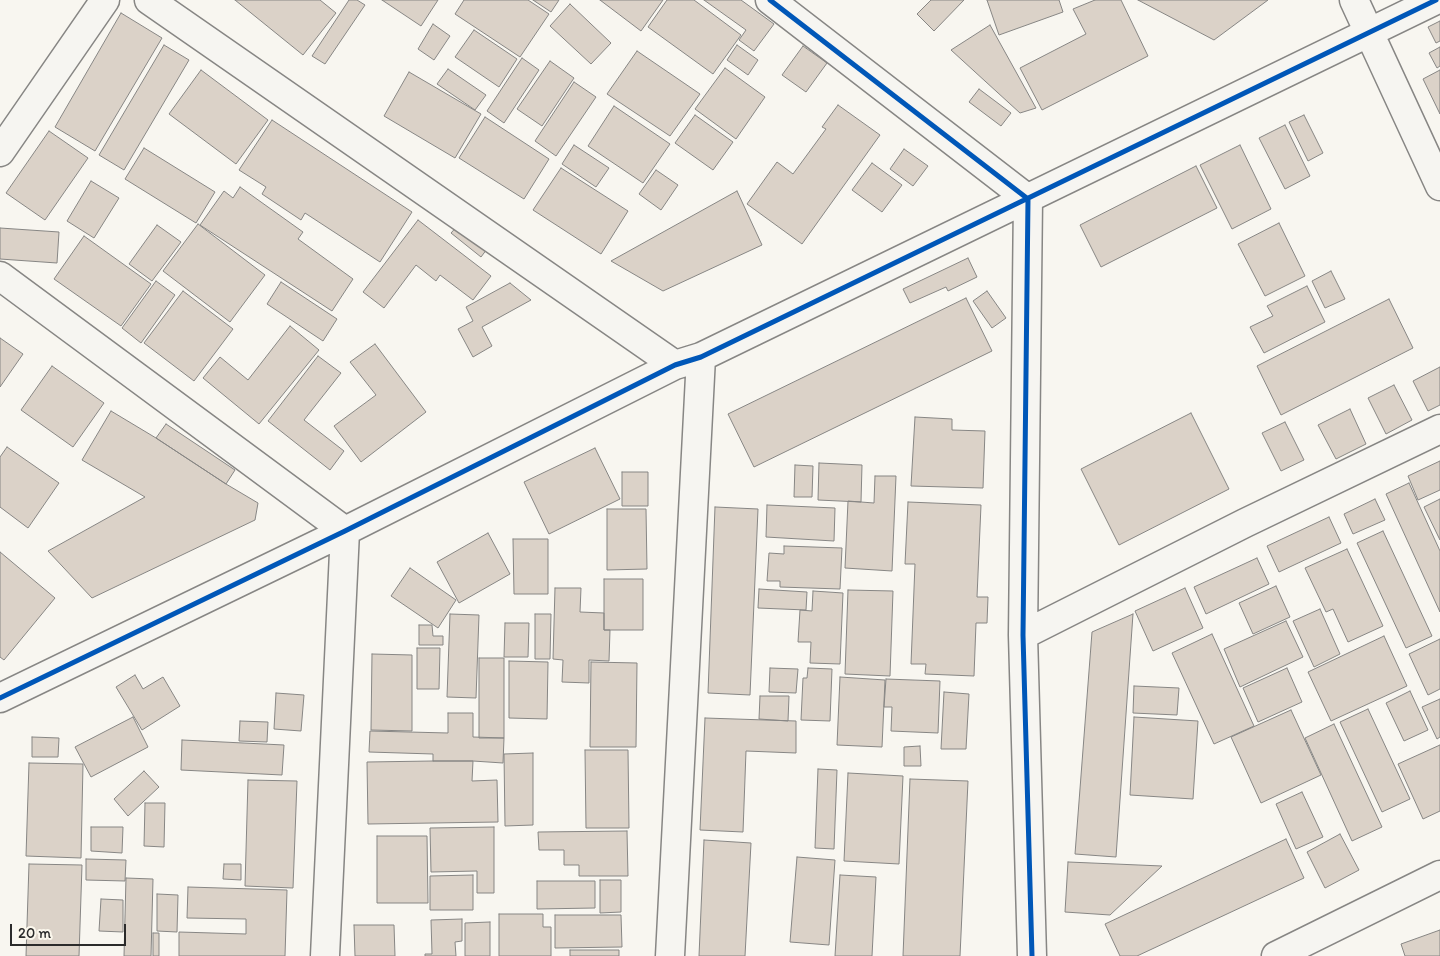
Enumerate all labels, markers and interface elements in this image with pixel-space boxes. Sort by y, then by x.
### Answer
scale bar [12,914,129,946]
text: 20 m [18,924,51,942]

